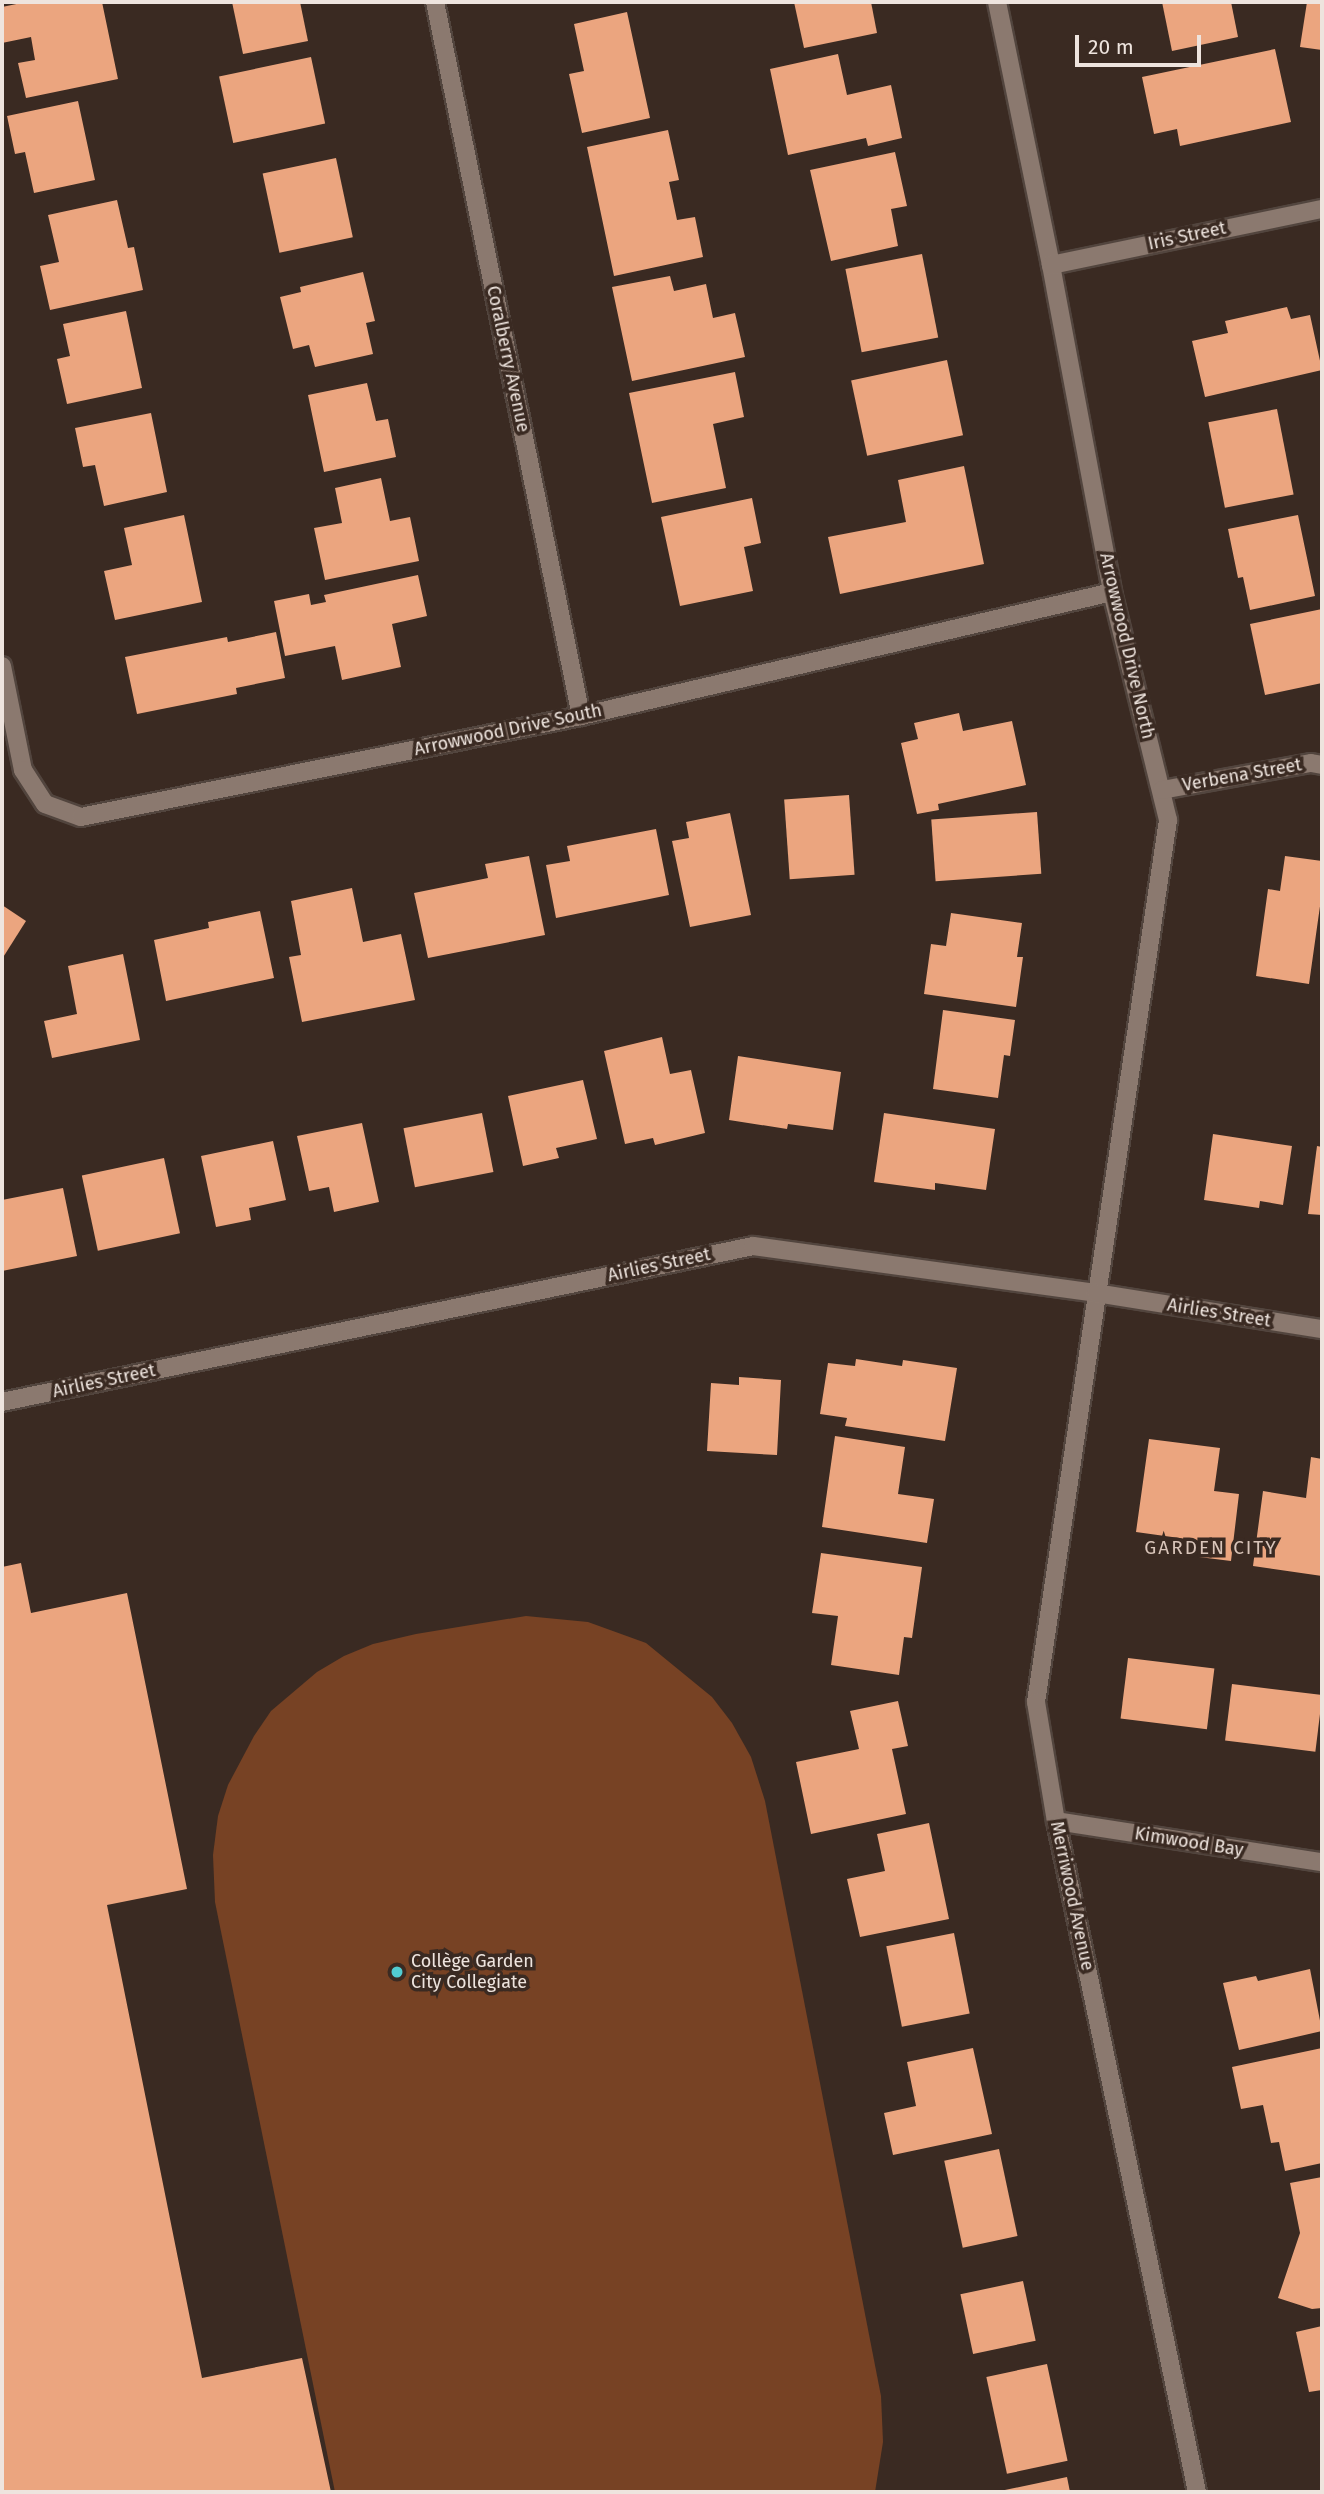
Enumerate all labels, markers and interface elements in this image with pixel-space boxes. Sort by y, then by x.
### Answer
scale bar [1079,21,1205,65]
text: 20 m [1088,34,1134,60]
street label: Iris Street [1146,217,1228,255]
street label: Coralberry Avenue [482,284,534,434]
street label: Arrowwood Drive North [1095,551,1159,741]
street label: Arrowwood Drive South [412,700,604,760]
street label: Verbena Street [1181,754,1303,796]
street label: Airlies Street [606,1244,712,1286]
street label: Airlies Street [1166,1294,1272,1332]
street label: Airlies Street [51,1360,157,1402]
district label: GARDEN CITY [1146,1537,1276,1559]
street label: Merriwood Avenue [1046,1819,1098,1973]
street label: Kimwood Bay [1133,1823,1245,1861]
place label: Collège Garden City Collegiate [411,1951,534,1994]
marker: Collège Garden City Collegiate [389,1964,405,1980]

